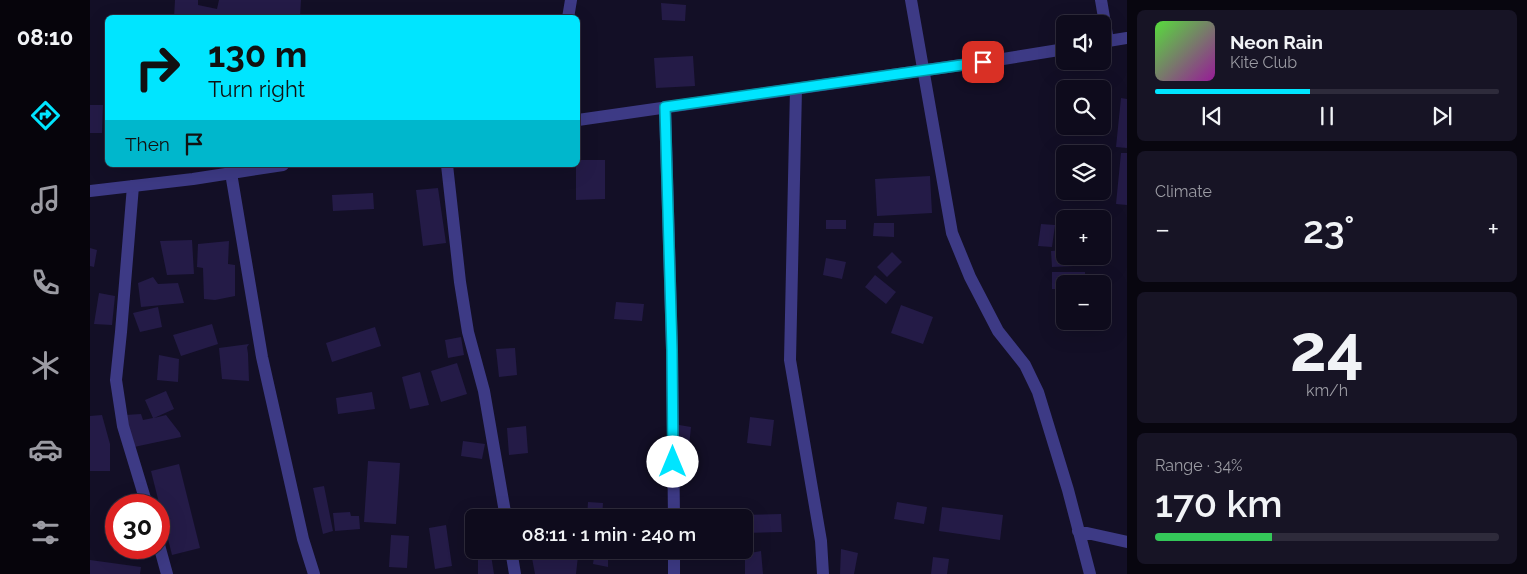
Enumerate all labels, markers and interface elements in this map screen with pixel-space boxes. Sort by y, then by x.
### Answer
map controls [1056,15,1111,330]
button: sound [1056,15,1111,70]
text: 08:10 [17,24,73,50]
text: Neon Rain [1230,31,1323,53]
text: 130 m [208,34,307,75]
icon: right [125,35,190,100]
pin [962,41,1004,83]
icon: arrive [969,48,997,76]
text: Kite Club [1230,53,1297,72]
text: Turn right [208,76,305,102]
button: search [1056,80,1111,135]
icon: directions [28,98,63,133]
icon: previous [1198,102,1226,130]
icon: pause [1313,102,1341,130]
icon: next [1428,102,1456,130]
icon: arrive [180,130,208,158]
text: Then [125,133,170,155]
button: layers [1056,145,1111,200]
icon: music [28,182,63,217]
text: Climate [1155,182,1212,201]
text: 23° [1303,207,1355,252]
button: + [1056,210,1111,265]
text: − [1155,213,1170,246]
text: + [1487,213,1499,246]
icon: phone [28,265,63,300]
button: − [1056,275,1111,330]
text: 24 [1290,310,1364,386]
icon: climate [28,348,63,383]
text: km/h [1306,381,1348,400]
icon: car [28,432,63,467]
position arrow [646,435,698,487]
text: Range · 34% [1155,456,1243,475]
text: 170 km [1155,481,1283,526]
speed limit sign: 30 [105,494,170,559]
icon: filters [28,515,63,550]
text: 08:11 · 1 min · 240 m [522,523,696,545]

